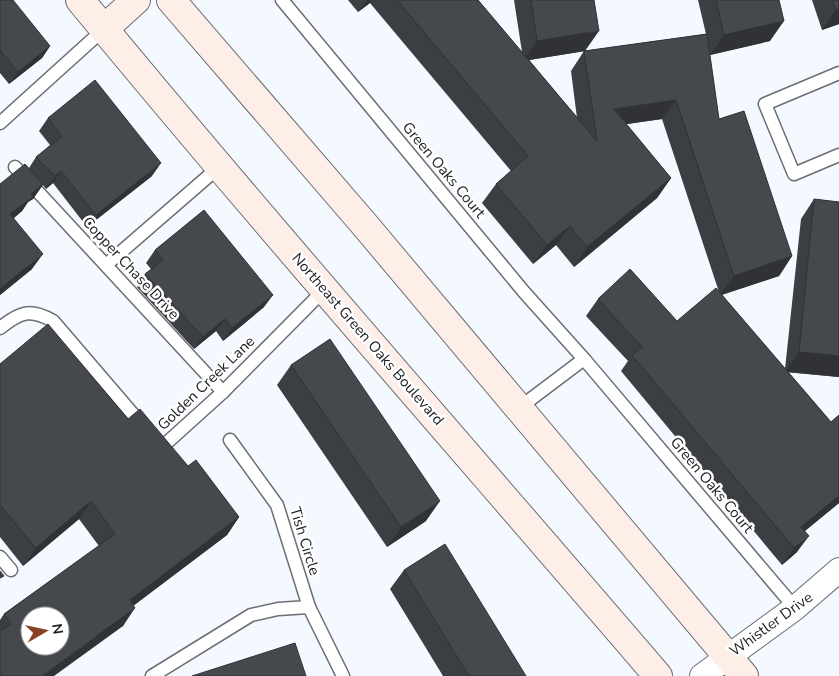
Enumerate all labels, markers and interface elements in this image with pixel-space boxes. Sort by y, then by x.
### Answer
street label: Green Oaks Court [398,118,491,223]
street label: Copper Chase Drive [78,212,184,324]
street label: Northeast Green Oaks Boulevard [288,249,448,429]
street label: Golden Creek Lane [153,331,259,435]
street label: Green Oaks Court [666,433,759,538]
street label: Tish Circle [285,504,325,578]
street label: Whistler Drive [725,587,817,661]
north arrow [20,606,70,656]
text: N [47,622,68,636]

